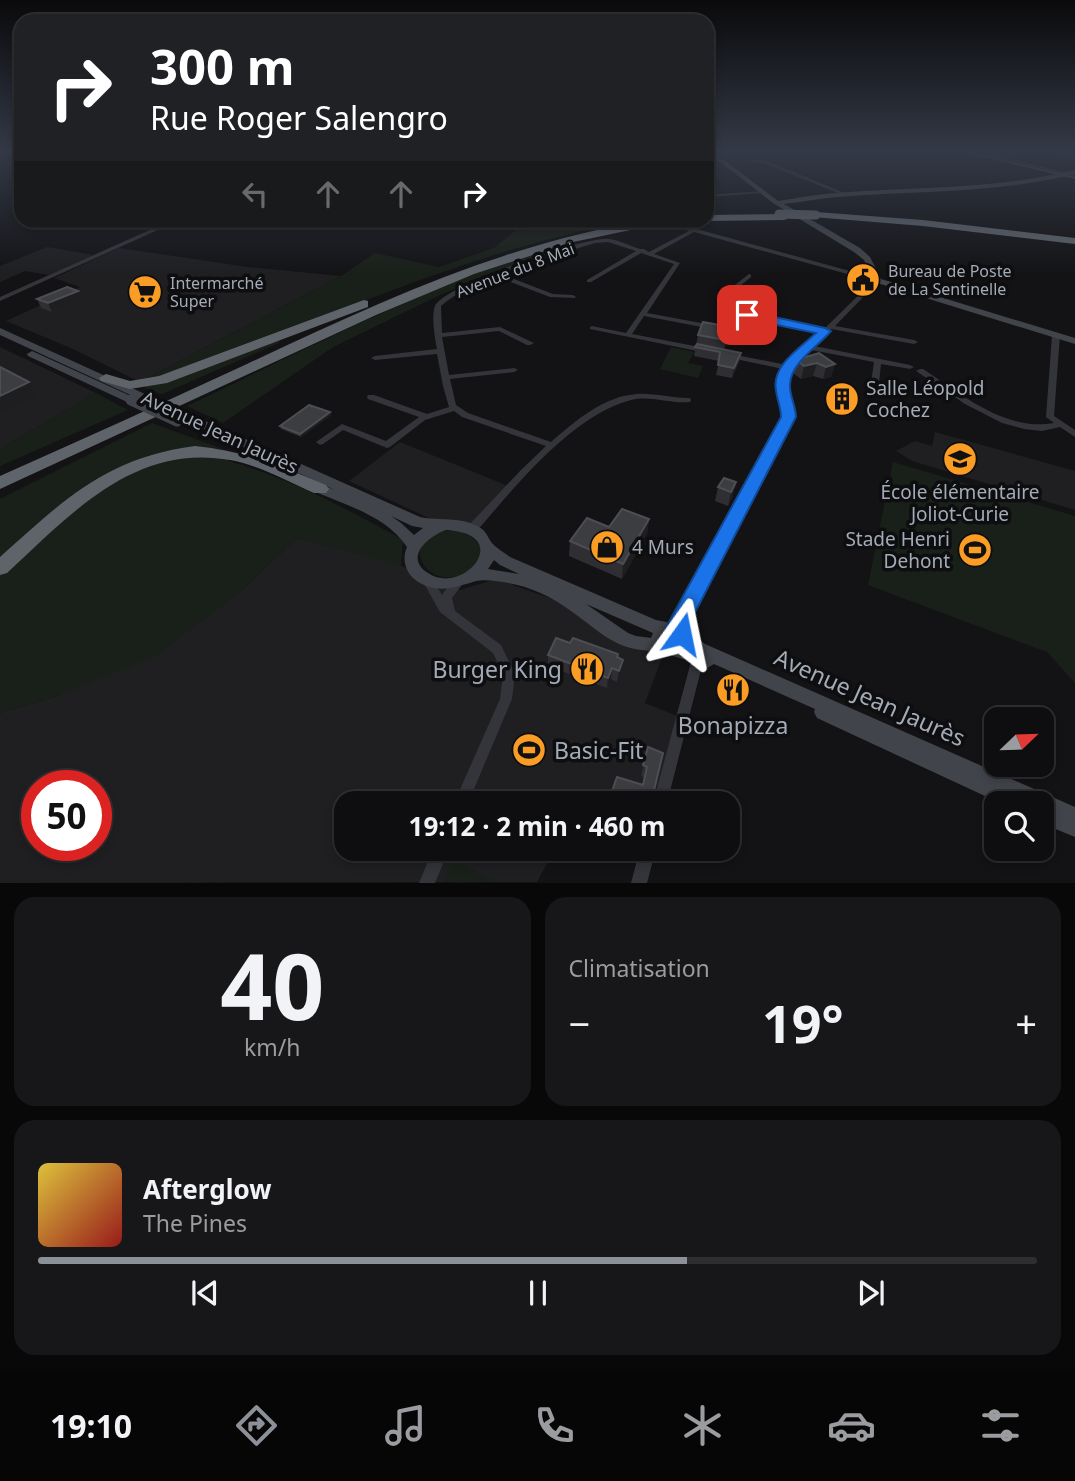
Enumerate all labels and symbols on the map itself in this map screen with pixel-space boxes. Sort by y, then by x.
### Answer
street label: Avenue du 8 Mai [453,237,577,303]
place label: Bureau de Poste de La Sentinelle [888,260,1011,300]
public building icon: Bureau de Poste de La Sentinelle [844,261,882,299]
place label: Intermarché Super [170,272,264,312]
supermarket icon: Intermarché Super [126,273,164,311]
pin [717,285,777,345]
place label: Salle Léopold Cochez [866,375,984,423]
building icon: Salle Léopold Cochez [823,380,861,418]
street label: Avenue Jean Jaurès [138,384,302,480]
school or university icon: École élémentaire Joliot-Curie [941,440,979,478]
place label: École élémentaire Joliot-Curie [881,479,1039,527]
place label: Stade Henri Dehont [845,526,950,574]
shop icon: 4 Murs [588,528,626,566]
sports icon: Stade Henri Dehont [956,531,994,569]
place label: 4 Murs [632,534,694,560]
position arrow [645,597,719,671]
street label: Avenue Jean Jaurès [770,641,970,753]
restaurant icon: Burger King [568,650,606,688]
place label: Burger King [432,653,562,685]
restaurant icon: Bonapizza [714,671,752,709]
north arrow [984,707,1054,777]
place label: Bonapizza [678,709,788,741]
sports icon: Basic-Fit [510,731,548,769]
place label: Basic-Fit [554,734,643,766]
speed limit sign: 50 [21,770,112,861]

